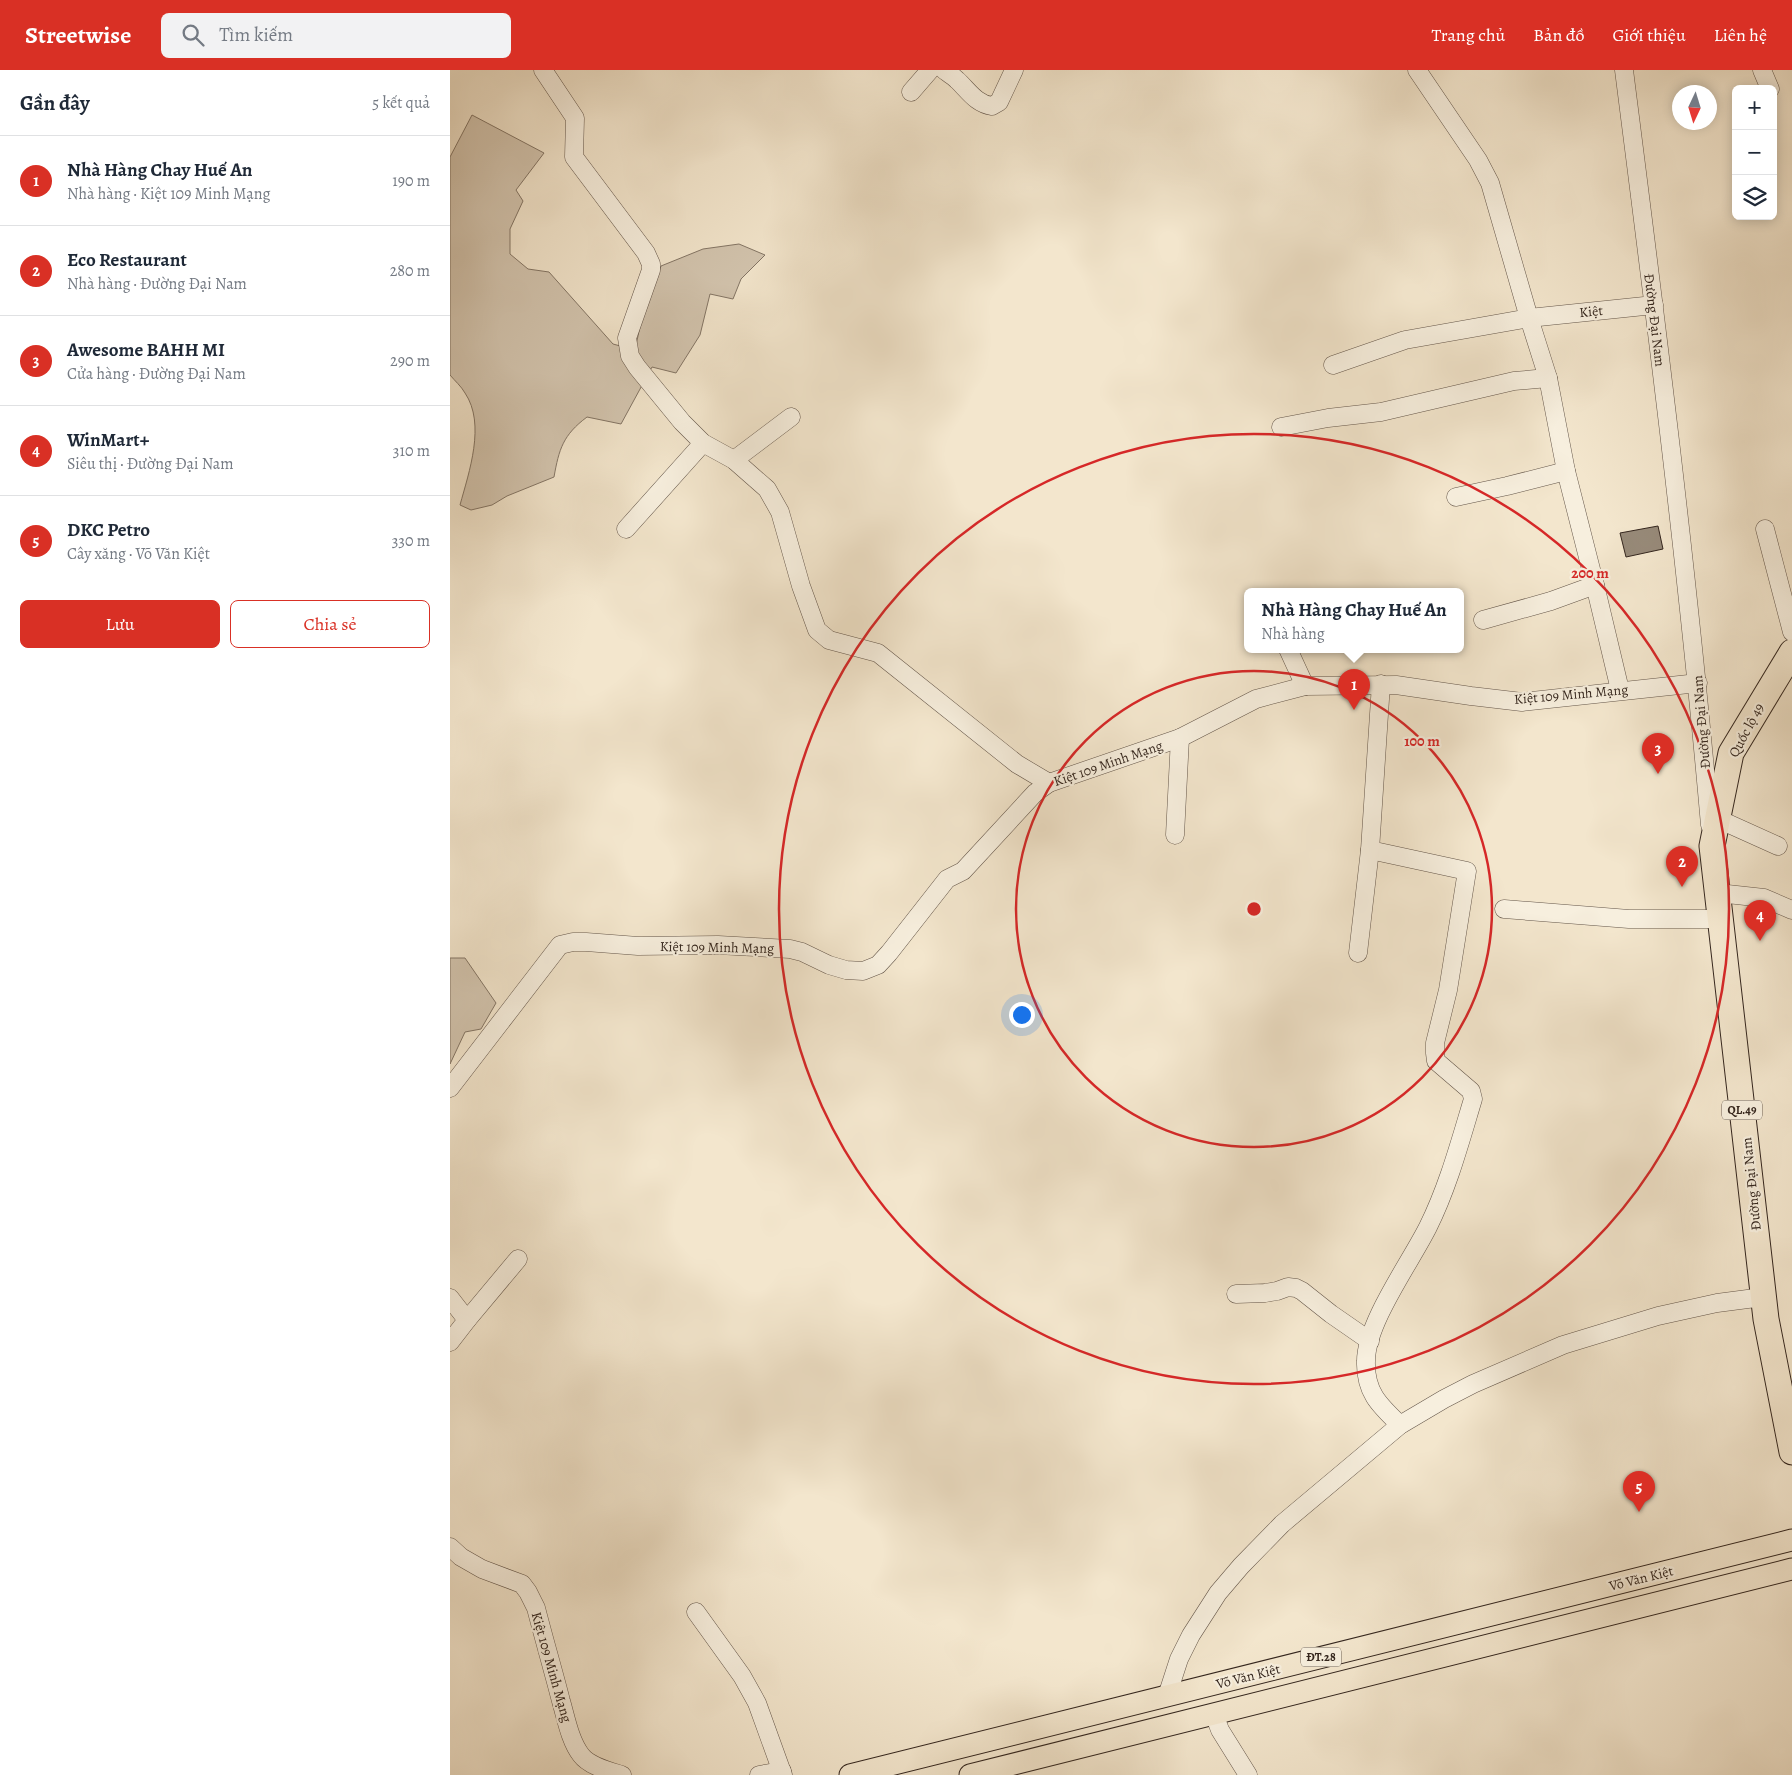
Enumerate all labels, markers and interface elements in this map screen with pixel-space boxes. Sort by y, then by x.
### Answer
search box [161,13,511,58]
text: Streetwise [25,19,131,51]
icon: search [179,21,207,49]
text: Tìm kiếm [219,22,293,48]
text: Trang chủ [1431,23,1505,47]
text: Bản đồ [1533,23,1585,47]
text: Giới thiệu [1613,23,1686,47]
text: Liên hệ [1714,23,1767,47]
north arrow [1672,85,1717,130]
map controls [1732,85,1777,220]
button: + [1732,85,1777,130]
text: Gần đây [20,89,90,117]
text: 5 kết quả [372,92,430,114]
button: − [1732,130,1777,175]
text: Nhà Hàng Chay Huế An [67,157,252,183]
text: 1 [33,170,39,192]
text: 190 m [392,170,430,192]
button: layers [1732,175,1777,220]
text: Nhà hàng · Kiệt 109 Minh Mạng [67,183,271,205]
text: Eco Restaurant [67,247,187,273]
text: 2 [32,260,40,282]
text: 280 m [390,260,430,282]
street label: Đường Đại Nam [1639,272,1670,368]
text: Nhà hàng · Đường Đại Nam [67,273,247,295]
street label: Kiệt [1578,301,1604,322]
text: Awesome BAHH MI [67,337,225,363]
text: 3 [33,350,39,372]
text: 290 m [390,350,430,372]
text: Cửa hàng · Đường Đại Nam [67,363,246,385]
text: WinMart+ [67,427,149,453]
text: 4 [32,440,40,462]
text: 310 m [393,440,430,462]
text: Siêu thị · Đường Đại Nam [67,453,234,475]
text: DKC Petro [67,517,150,543]
text: 5 [33,530,39,552]
text: 330 m [392,530,430,552]
text: Cây xăng · Võ Văn Kiệt [67,543,210,565]
text: 200 m [1571,563,1609,583]
popup [1244,588,1464,653]
text: Nhà Hàng Chay Huế An [1261,597,1447,623]
button: Lưu [20,600,220,648]
button: Chia sẻ [230,600,430,648]
text: Nhà hàng [1261,623,1325,645]
pin: 1 [1338,669,1370,710]
street label: Đường Đại Nam [1688,674,1715,769]
street label: Kiệt 109 Minh Mạng [1513,680,1629,709]
street label: Quốc lộ 49 [1724,700,1769,761]
text: 100 m [1404,731,1440,751]
pin: 3 [1642,733,1674,774]
street label: Kiệt 109 Minh Mạng [1051,736,1165,791]
pin: 2 [1666,846,1698,887]
centre of rings [1245,900,1263,918]
pin: 4 [1744,900,1776,941]
street label: Kiệt 109 Minh Mạng [660,937,774,958]
your location [1009,1002,1035,1028]
road number: QL.49 [1722,1100,1762,1120]
street label: Đường Đại Nam [1737,1136,1766,1231]
pin: 5 [1623,1471,1655,1512]
street label: Võ Văn Kiệt [1606,1561,1675,1596]
street label: Kiệt 109 Minh Mạng [527,1610,576,1725]
road number: ĐT.28 [1301,1648,1341,1666]
street label: Võ Văn Kiệt [1213,1659,1282,1694]

